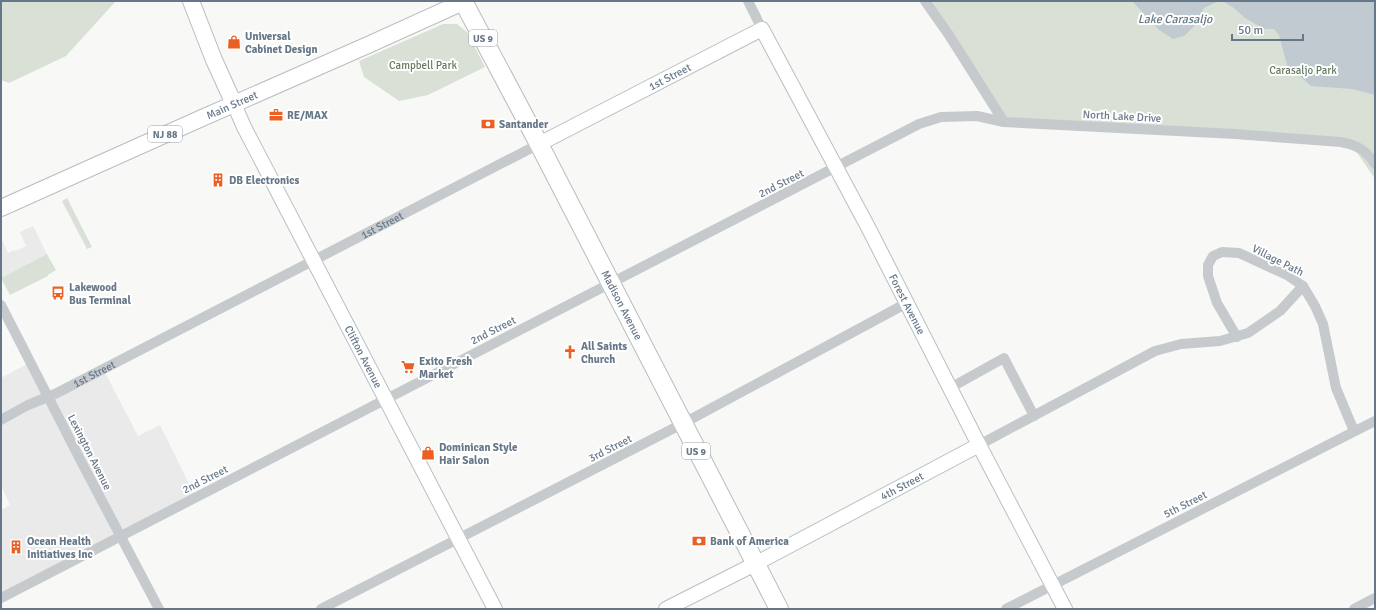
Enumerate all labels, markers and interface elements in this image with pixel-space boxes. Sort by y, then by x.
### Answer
water label: Lake Carasaljo [1138,12,1213,27]
scale bar [1232,16,1303,42]
text: 50 m [1238,23,1263,38]
place label: Universal Cabinet Design [245,30,317,56]
road number: US 9 [469,30,497,46]
shop icon: Universal Cabinet Design [226,34,242,50]
park label: Campbell Park [389,59,457,72]
street label: 1st Street [647,61,693,93]
park label: Carasaljo Park [1269,64,1337,77]
street label: Main Street [205,88,260,122]
office icon: RE/MAX [268,107,284,123]
street label: North Lake Drive [1082,108,1162,125]
place label: RE/MAX [287,109,328,122]
bank icon: Santander [480,116,496,132]
place label: Santander [499,118,549,131]
road number: NJ 88 [148,126,182,142]
street label: 2nd Street [757,166,806,200]
building icon: DB Electronics [210,172,226,188]
place label: DB Electronics [229,174,299,187]
street label: 1st Street [359,209,406,242]
street label: Village Path [1250,242,1306,279]
street label: Madison Avenue [598,268,645,342]
street label: Forest Avenue [886,272,928,337]
place label: Lakewood Bus Terminal [69,281,131,307]
bus stop icon: Lakewood Bus Terminal [50,285,66,301]
street label: 2nd Street [469,313,518,347]
street label: Clifton Avenue [342,324,385,390]
place label: All Saints Church [581,340,627,366]
church icon: All Saints Church [562,344,578,360]
place label: Exito Fresh Market [419,355,472,381]
street label: 1st Street [71,358,118,391]
supermarket icon: Exito Fresh Market [400,359,416,375]
street label: Lexington Avenue [65,412,114,492]
street label: 3rd Street [586,432,634,465]
place label: Dominican Style Hair Salon [439,441,518,467]
road number: US 9 [682,443,710,459]
shop icon: Dominican Style Hair Salon [420,445,436,461]
street label: 2nd Street [181,462,230,496]
street label: 4th Street [878,470,926,503]
street label: 5th Street [1161,488,1209,521]
bank icon: Bank of America [691,533,707,549]
place label: Ocean Health Initiatives Inc [27,535,93,561]
place label: Bank of America [710,535,789,548]
building icon: Ocean Health Initiatives Inc [8,539,24,555]

